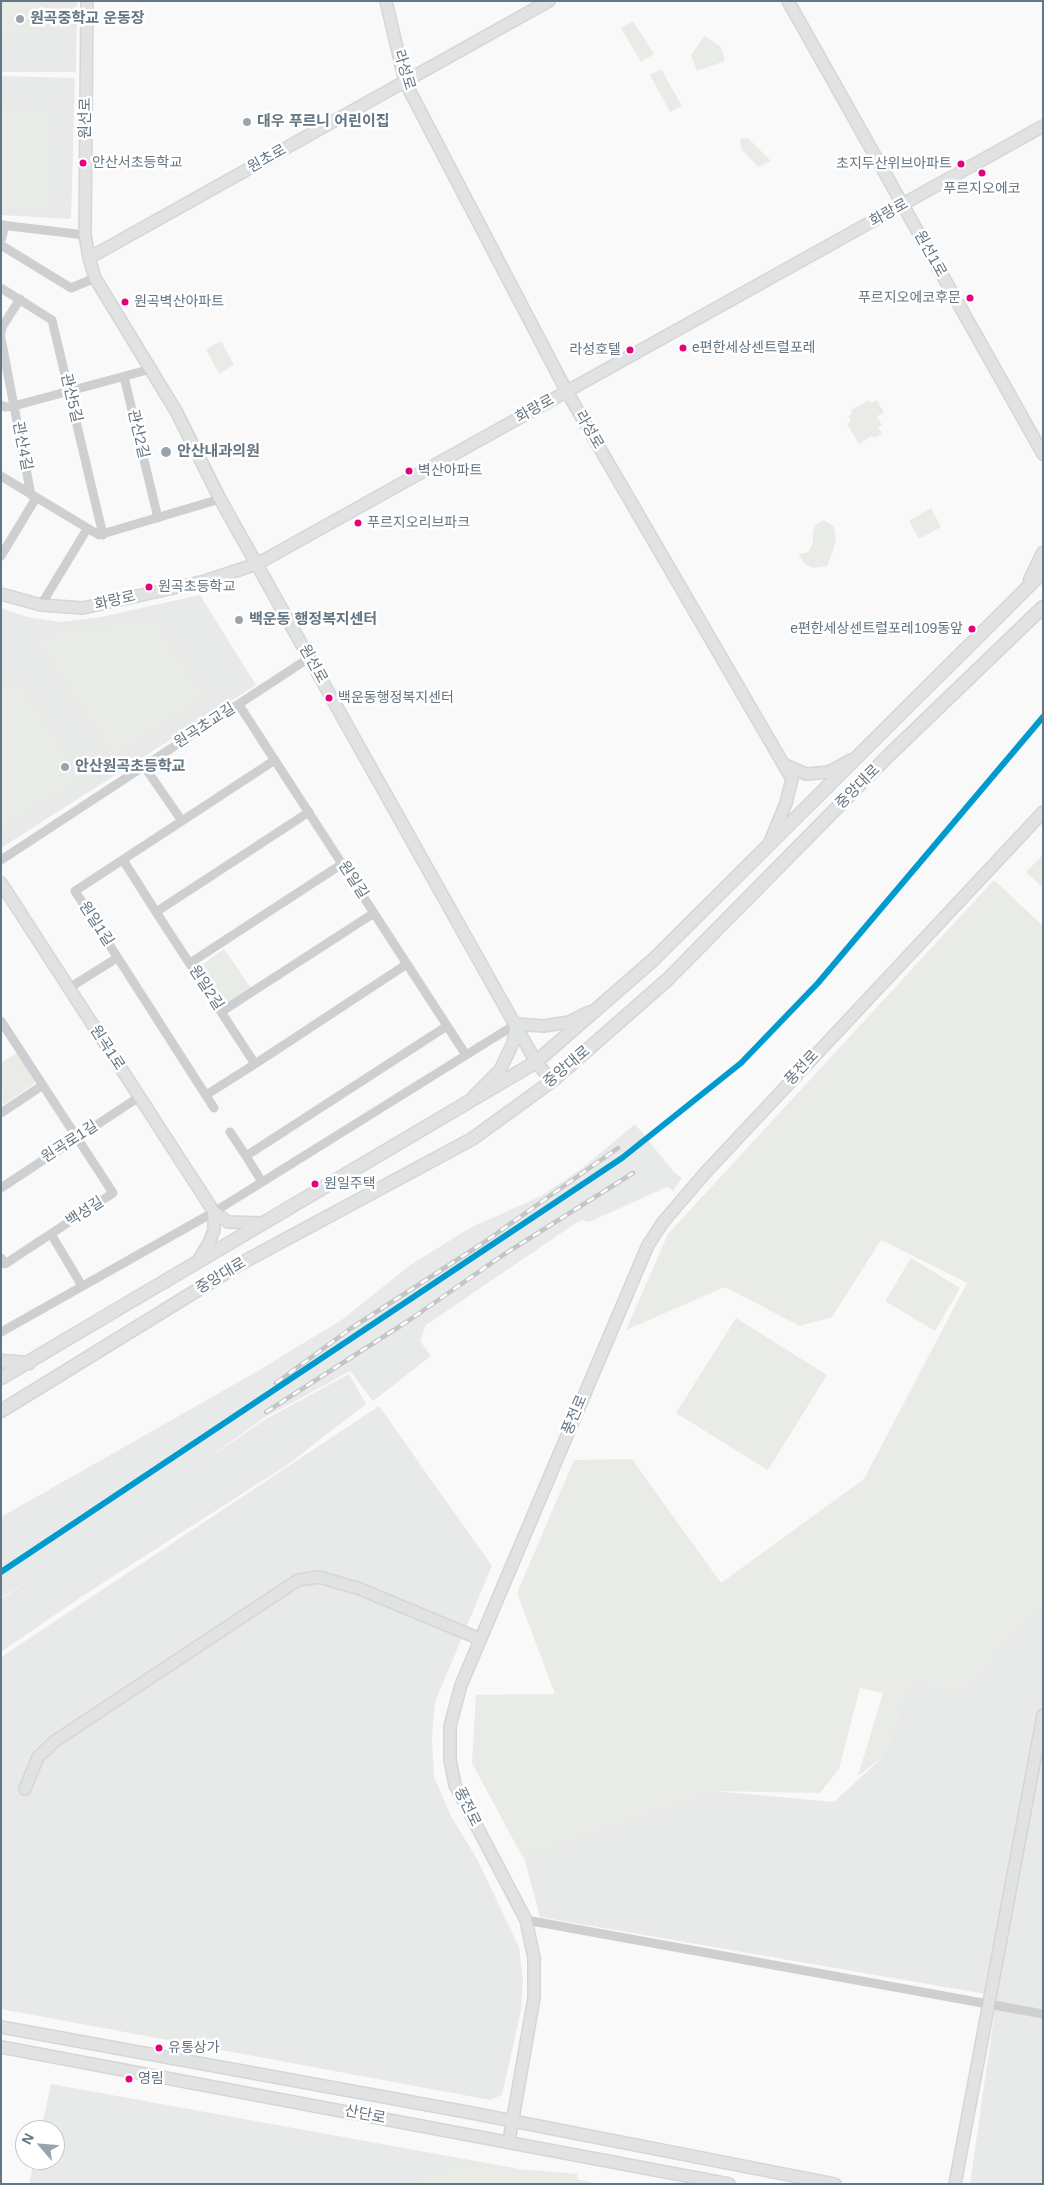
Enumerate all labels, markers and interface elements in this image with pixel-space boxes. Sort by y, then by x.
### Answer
place label: 원곡중학교 운동장 [30,10,145,28]
marker: 원곡중학교 운동장 [14,13,26,25]
street label: 라성로 [389,48,419,92]
street label: 원선로 [77,97,95,139]
place label: 대우 푸르니 어린이집 [257,113,390,131]
marker: 대우 푸르니 어린이집 [241,116,253,128]
street label: 원초로 [245,141,289,177]
place label: 안산서초등학교 [92,155,182,171]
place label: 초지두산위브아파트 [836,156,952,172]
marker: 안산서초등학교 [78,158,88,168]
marker: 초지두산위브아파트 [956,159,966,169]
marker: 푸르지오에코 [977,168,987,178]
place label: 푸르지오에코 [943,181,1021,197]
street label: 화랑로 [867,195,911,231]
street label: 원선1로 [910,228,950,280]
place label: 푸르지오에코후문 [858,290,961,306]
marker: 푸르지오에코후문 [965,293,975,303]
place label: 원곡벽산아파트 [134,294,224,310]
marker: 원곡벽산아파트 [120,297,130,307]
place label: e편한세상센트럴포레 [692,340,816,356]
place label: 라성호텔 [569,342,621,358]
marker: e편한세상센트럴포레 [678,343,688,353]
marker: 라성호텔 [625,345,635,355]
street label: 관산5길 [57,372,85,424]
street label: 화랑로 [513,391,557,427]
street label: 관산2길 [124,408,152,460]
street label: 라성로 [571,408,607,452]
street label: 관산4길 [8,420,36,472]
place label: 안산내과의원 [177,443,260,461]
marker: 안산내과의원 [159,445,173,459]
place label: 벽산아파트 [418,463,482,479]
marker: 벽산아파트 [404,466,414,476]
place label: 푸르지오리브파크 [367,515,470,531]
marker: 푸르지오리브파크 [353,518,363,528]
place label: 원곡초등학교 [158,579,235,595]
marker: 원곡초등학교 [144,582,154,592]
street label: 화랑로 [93,588,137,614]
place label: 백운동 행정복지센터 [249,611,377,629]
marker: 백운동 행정복지센터 [233,614,245,626]
place label: e편한세상센트럴포레109동앞 [790,621,963,637]
marker: e편한세상센트럴포레109동앞 [967,624,977,634]
street label: 원선로 [295,642,331,686]
place label: 백운동행정복지센터 [338,690,454,706]
marker: 백운동행정복지센터 [324,693,334,703]
street label: 원곡초교길 [171,700,239,752]
place label: 안산원곡초등학교 [75,758,185,776]
marker: 안산원곡초등학교 [59,761,71,773]
street label: 중앙대로 [832,761,884,813]
street label: 원일길 [334,858,372,902]
street label: 원일1길 [75,898,117,950]
street label: 원일2길 [185,962,227,1014]
street label: 원곡1로 [86,1022,128,1074]
street label: 중앙대로 [540,1042,594,1092]
street label: 풍전로 [781,1047,823,1089]
street label: 원곡로1길 [38,1117,102,1167]
place label: 원일주택 [324,1176,376,1192]
marker: 원일주택 [310,1179,320,1189]
street label: 백성길 [63,1193,107,1231]
street label: 중앙대로 [193,1254,249,1298]
street label: 풍전로 [559,1392,591,1438]
street label: 풍전로 [450,1784,484,1830]
place label: 유통상가 [168,2040,220,2056]
marker: 유통상가 [154,2043,164,2053]
place label: 영림 [138,2071,164,2087]
marker: 영림 [124,2074,134,2084]
street label: 산단로 [343,2102,387,2128]
north arrow [15,2120,65,2170]
text: N [18,2131,37,2147]

